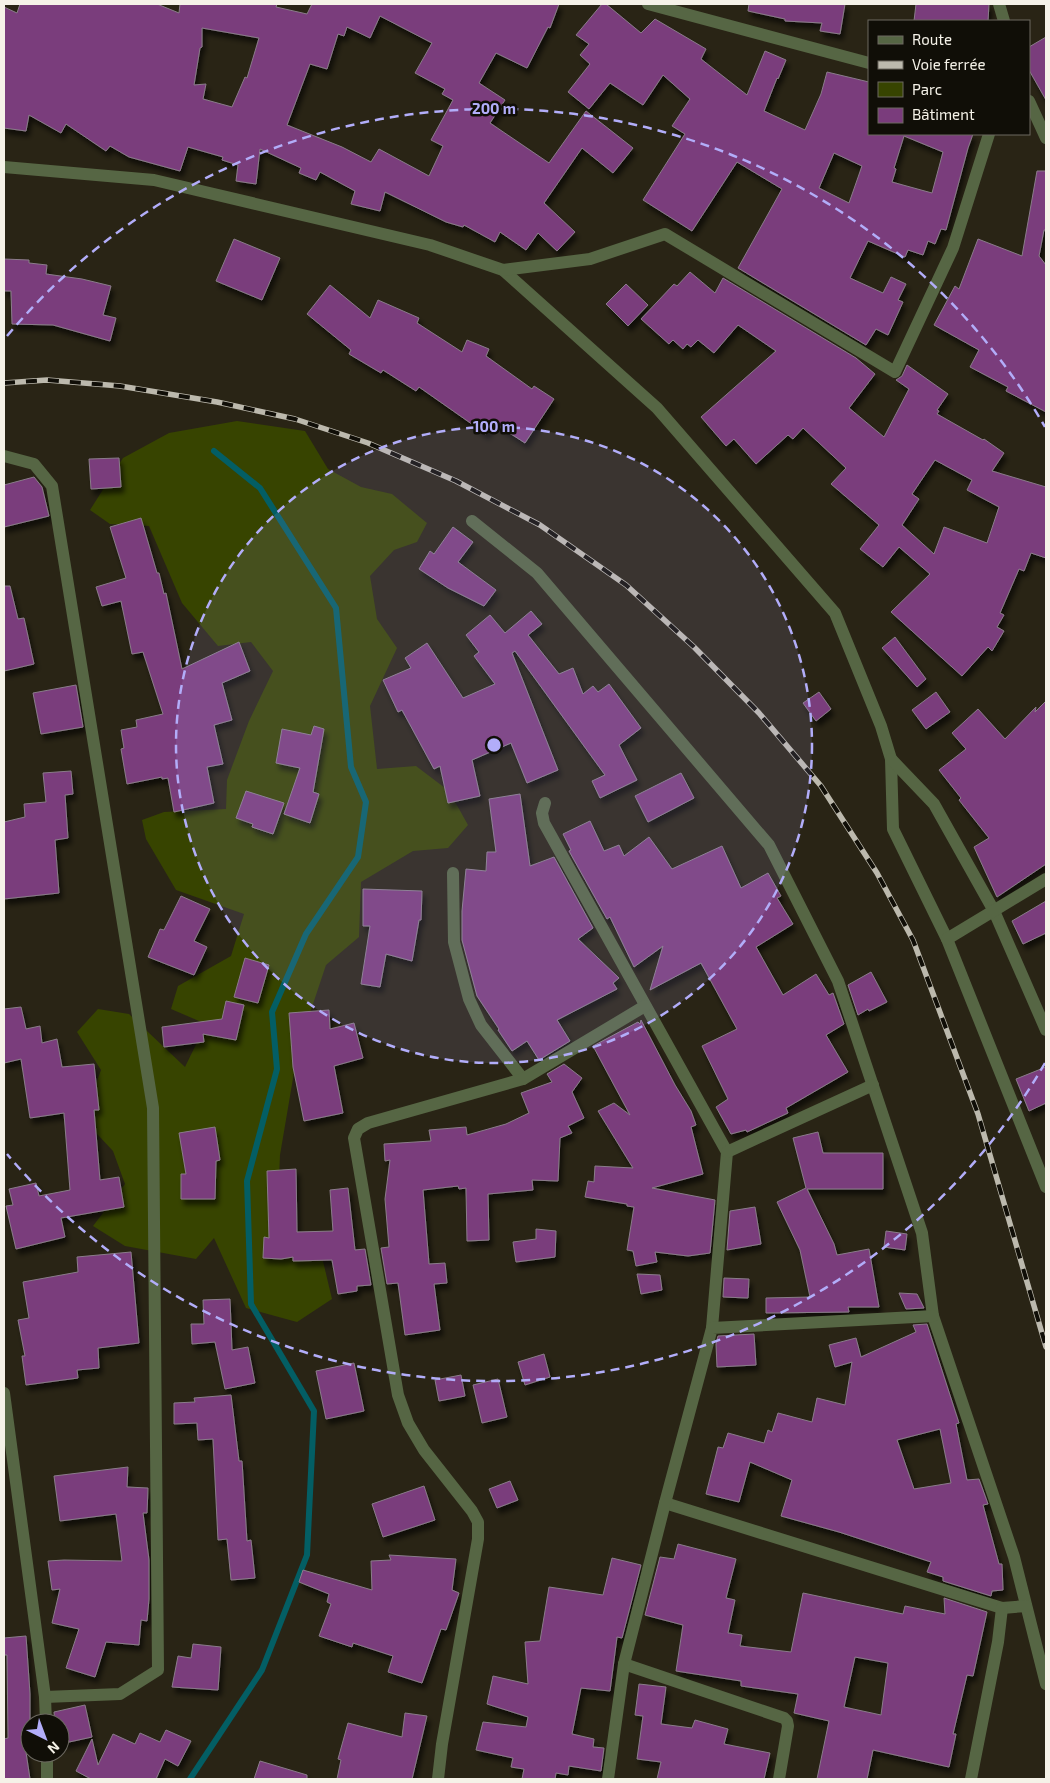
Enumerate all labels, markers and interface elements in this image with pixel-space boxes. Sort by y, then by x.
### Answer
legend [868,20,1030,135]
text: Route [912,30,952,48]
text: Voie ferrée [912,55,986,73]
text: Parc [912,80,942,98]
text: 200 m [472,99,516,117]
text: Bâtiment [912,105,975,123]
text: 100 m [473,417,515,435]
centre of rings [485,736,503,754]
north arrow [20,1713,70,1763]
text: N [45,1738,63,1758]

